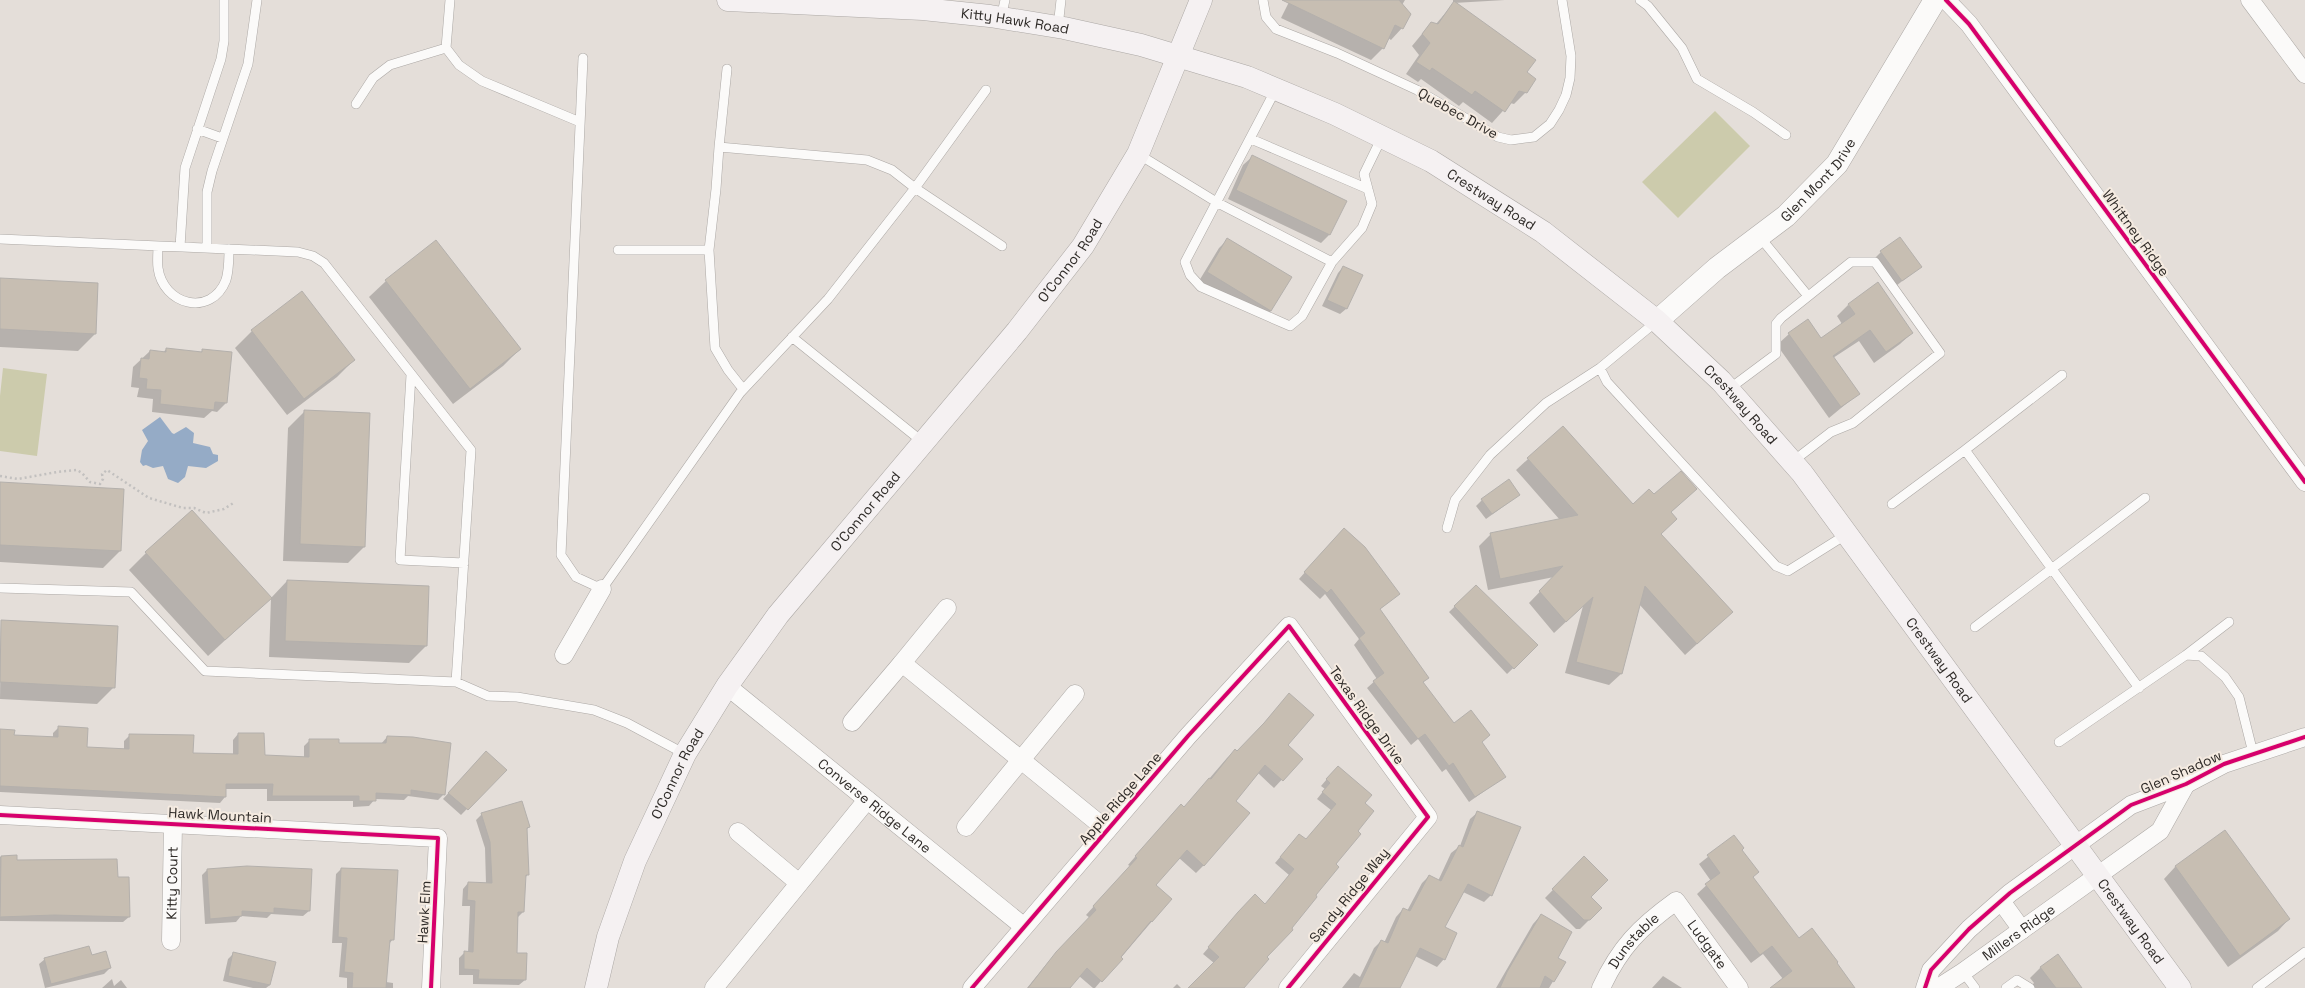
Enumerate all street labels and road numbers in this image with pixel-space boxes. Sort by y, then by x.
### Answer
street label: Kitty Hawk Road [960,4,1071,38]
street label: Quebec Drive [1415,84,1501,142]
street label: Glen Mont Drive [1776,135,1859,225]
street label: Crestway Road [1444,165,1539,234]
street label: Whittney Ridge [2099,186,2173,280]
street label: O'Connor Road [1034,215,1106,306]
street label: Crestway Road [1700,361,1782,448]
street label: O'Connor Road [826,467,904,555]
street label: Crestway Road [1902,614,1977,706]
street label: Texas Ridge Drive [1325,662,1409,768]
street label: O'Connor Road [647,725,708,822]
street label: Glen Shadow [2138,746,2224,798]
street label: Apple Ridge Lane [1075,748,1165,848]
street label: Converse Ridge Lane [814,754,935,857]
street label: Hawk Mountain [168,803,272,827]
street label: Sandy Ridge Way [1305,844,1393,946]
street label: Kitty Court [162,846,182,920]
street label: Crestway Road [2094,875,2168,967]
street label: Hawk Elm [413,880,435,944]
street label: Millers Ridge [1979,900,2059,964]
street label: Dunstable [1604,909,1663,972]
street label: Ludgate [1684,916,1731,972]

